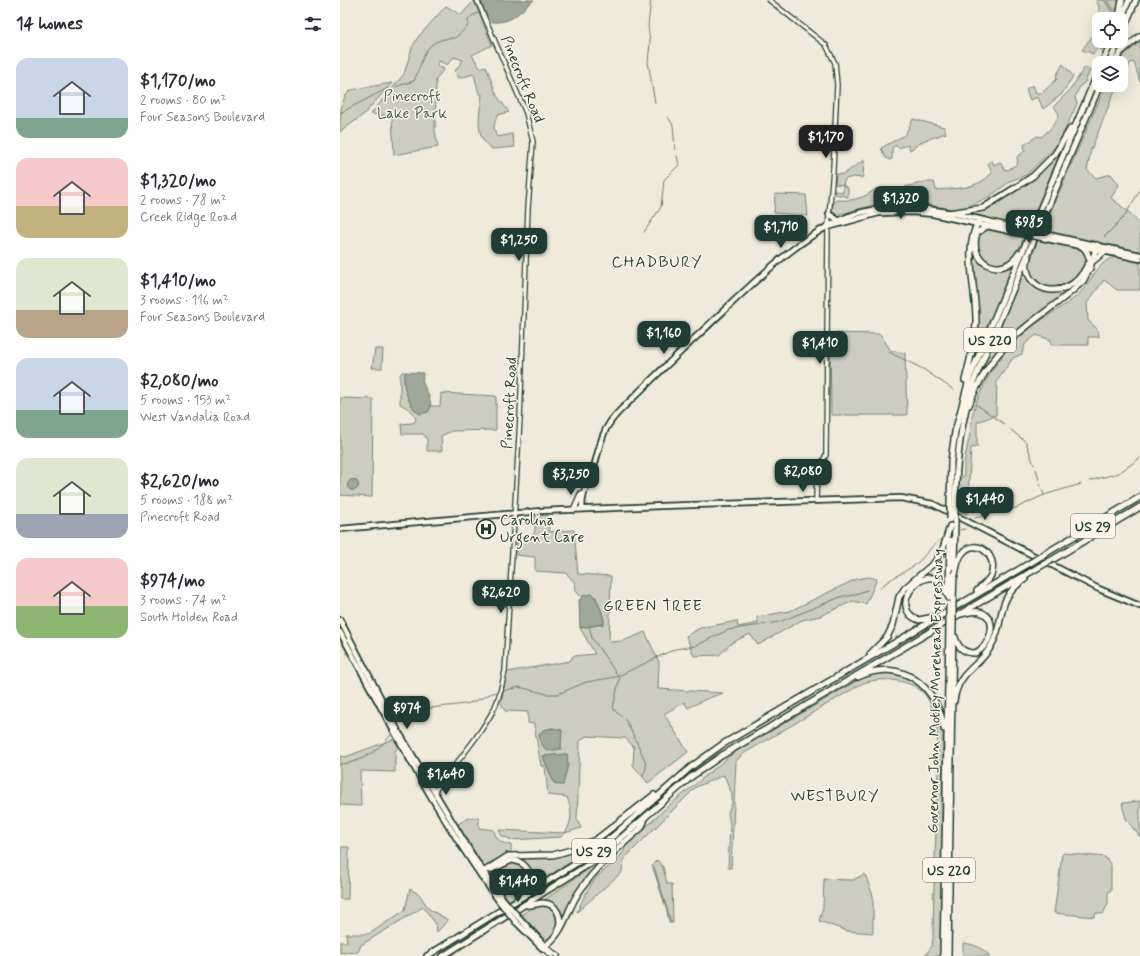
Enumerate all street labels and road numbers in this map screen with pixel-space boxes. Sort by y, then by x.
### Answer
street label: Pinecroft Road [496,33,549,126]
road number: US 220 [964,328,1016,352]
street label: Pinecroft Road [498,356,522,449]
road number: US 29 [1071,514,1115,538]
street label: Governor John Motley Morehead Expressway [924,548,948,834]
road number: US 29 [572,839,616,863]
road number: US 220 [923,858,975,882]

